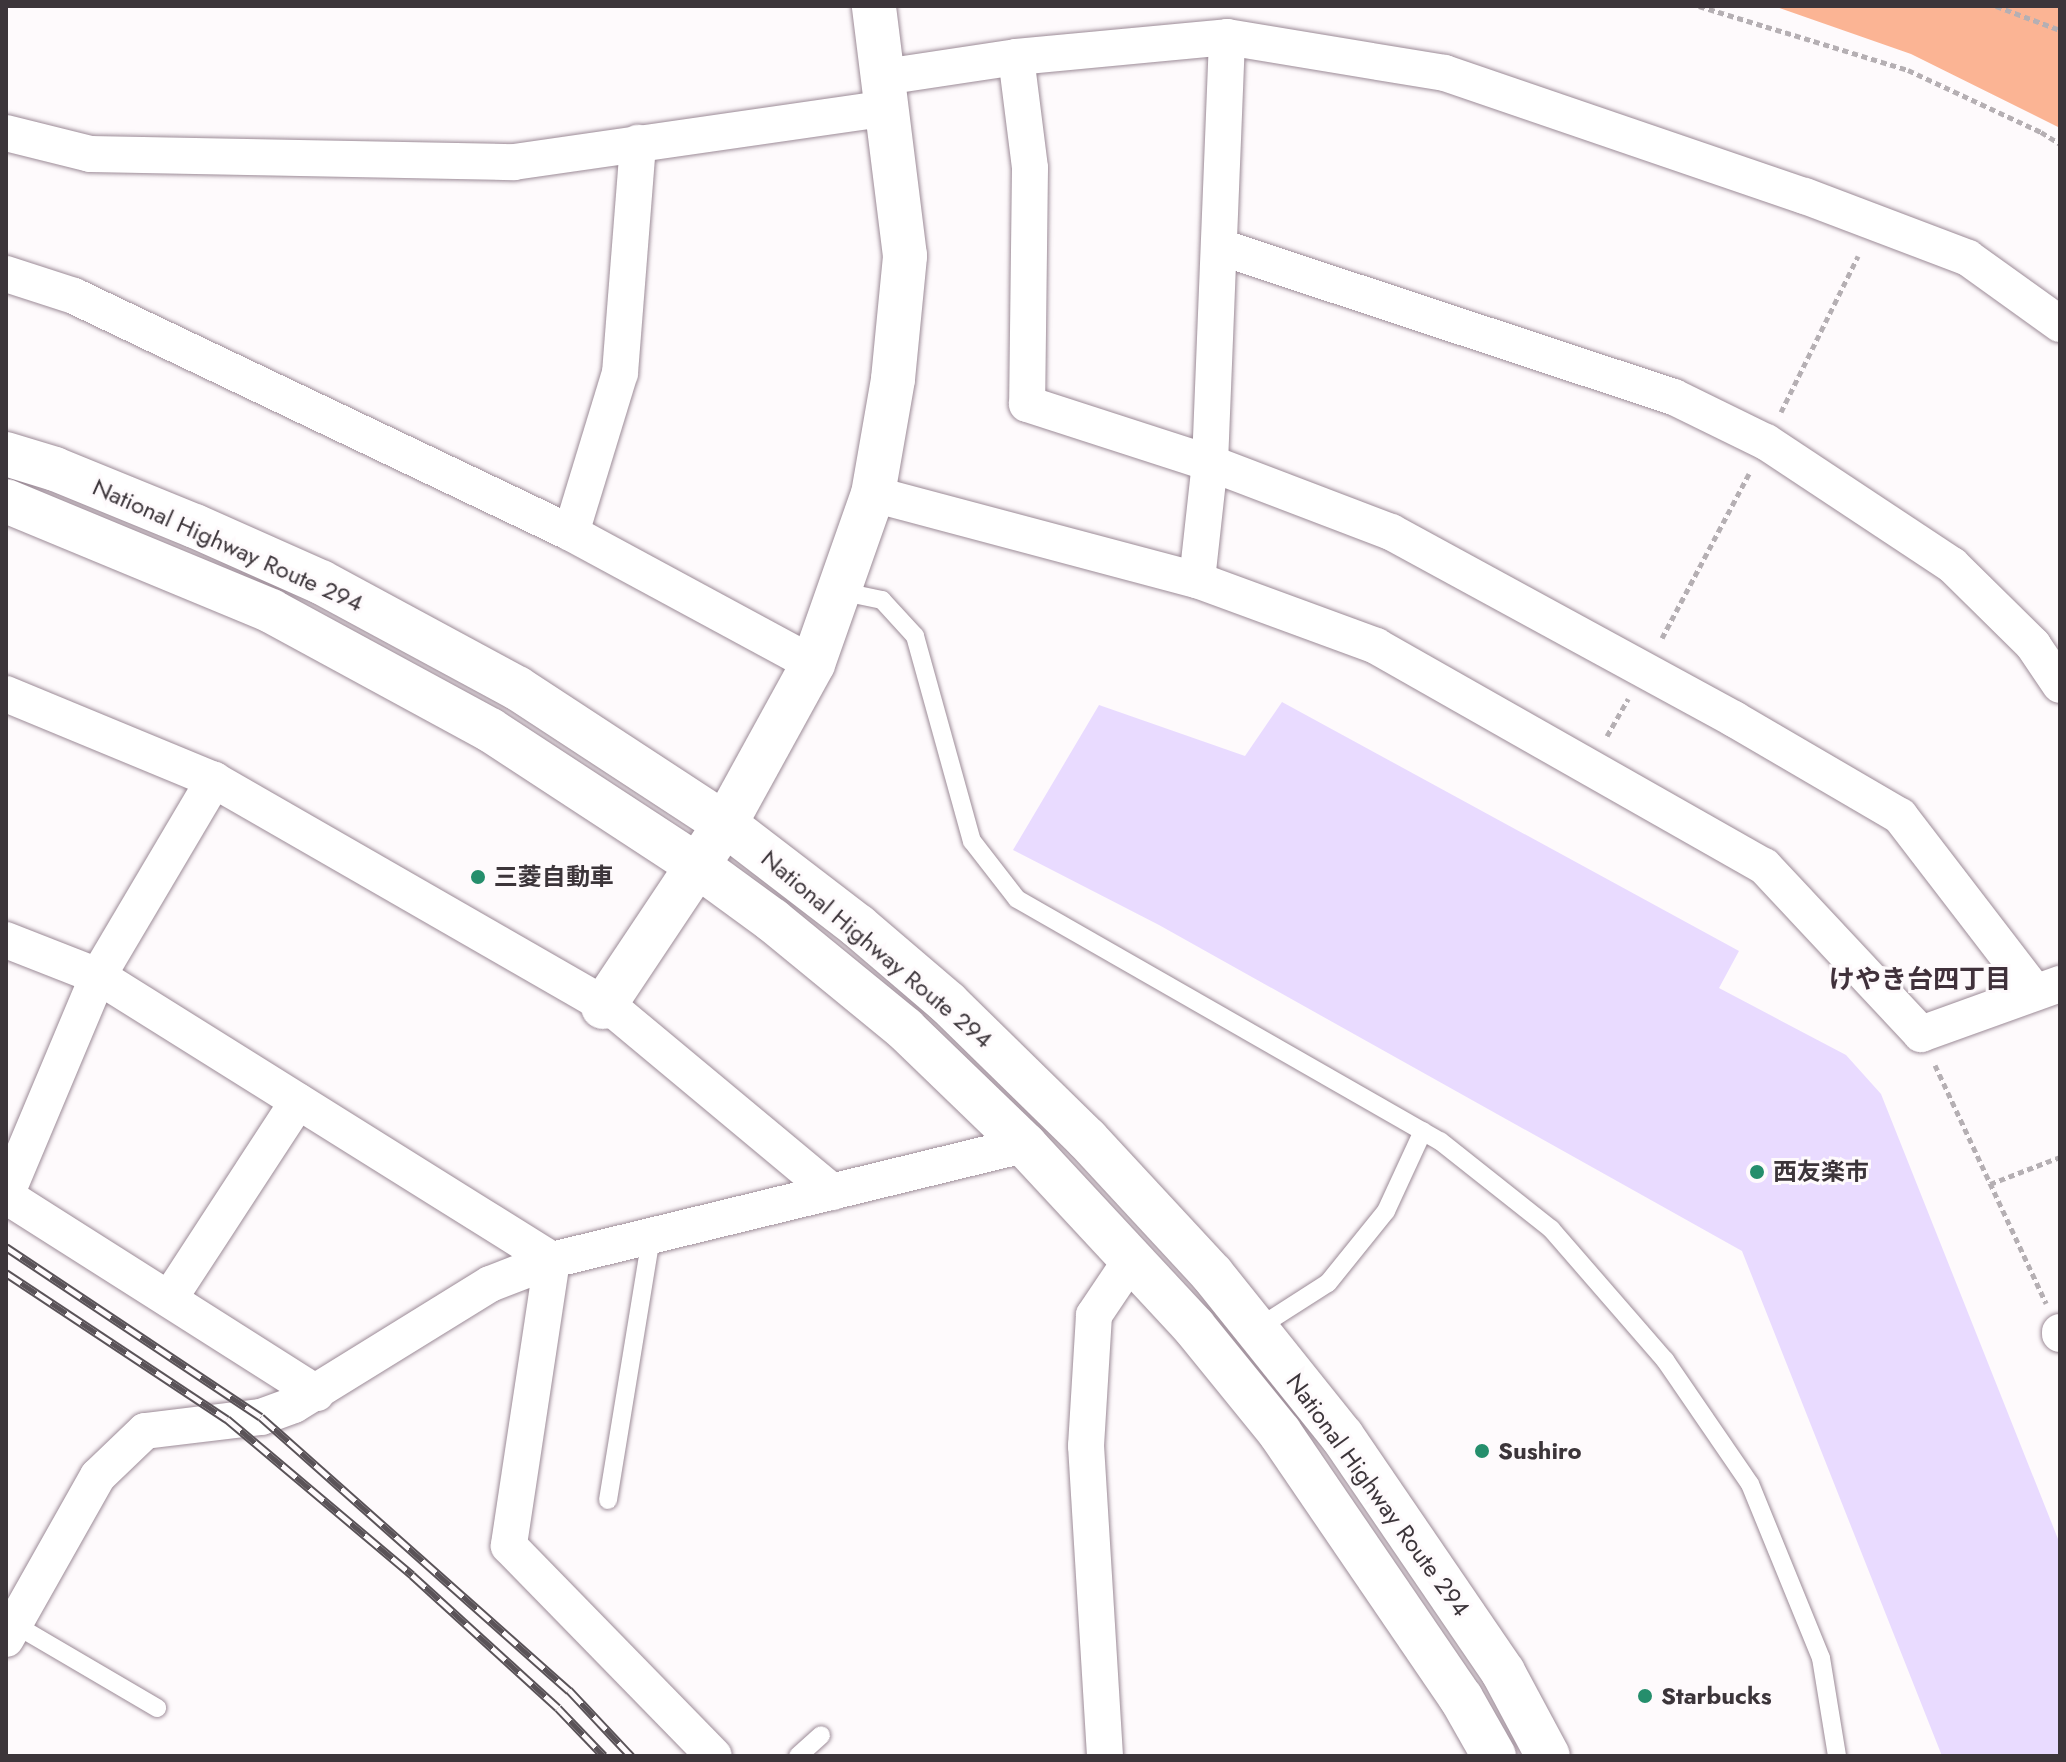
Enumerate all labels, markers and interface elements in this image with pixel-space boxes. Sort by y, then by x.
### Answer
street label: National Highway Route 294 [88,472,368,618]
street label: National Highway Route 294 [755,844,999,1054]
place label: 三菱自動車 [494,863,614,891]
marker: 三菱自動車 [469,868,487,886]
district label: けやき台四丁目 [1829,964,2011,996]
place label: 西友楽市 [1773,1158,1869,1186]
marker: 西友楽市 [1748,1163,1766,1181]
street label: National Highway Route 294 [1280,1368,1476,1622]
place label: Sushiro [1498,1437,1582,1465]
marker: Sushiro [1473,1442,1491,1460]
place label: Starbucks [1661,1682,1772,1710]
marker: Starbucks [1636,1687,1654,1705]

